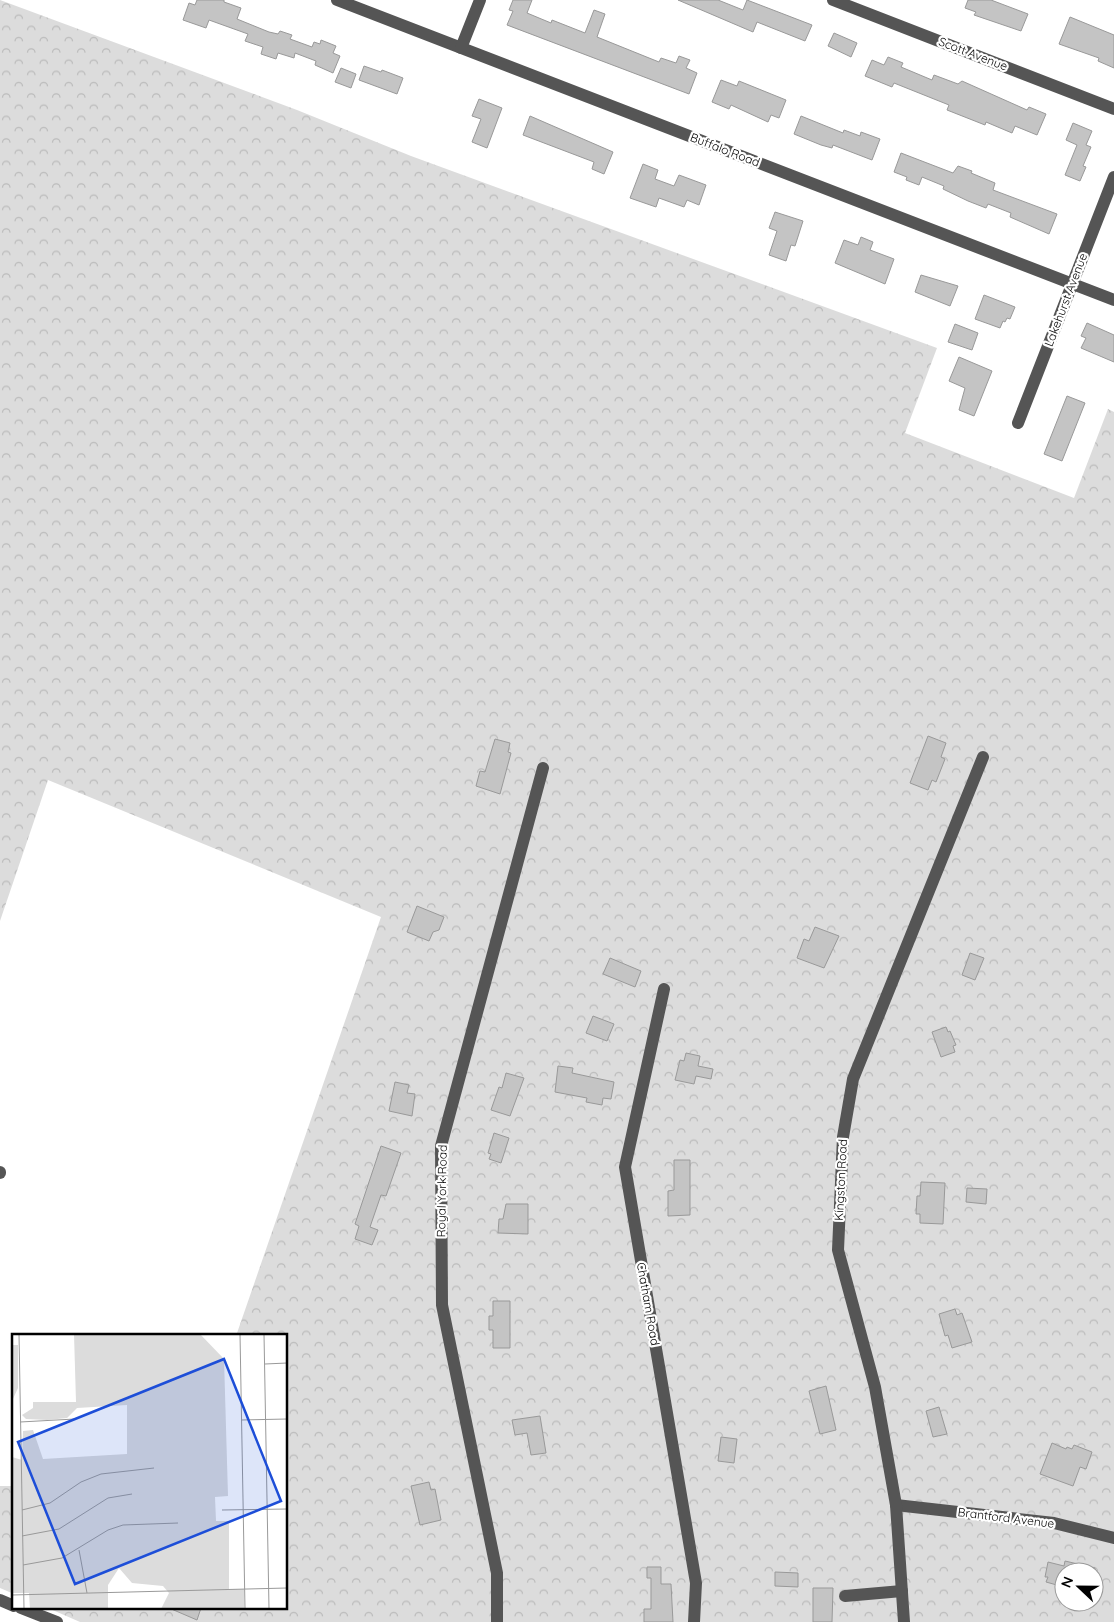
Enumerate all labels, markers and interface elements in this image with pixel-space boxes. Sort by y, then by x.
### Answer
street label: Scott Avenue [937,34,1010,74]
street label: Buffalo Road [688,129,762,170]
street label: Lakehurst Avenue [1041,251,1090,349]
street label: Kingston Road [831,1139,850,1221]
street label: Royal York Road [433,1144,450,1238]
street label: Chatham Road [634,1261,663,1347]
inset map [12,1334,288,1610]
street label: Brantford Avenue [957,1504,1055,1531]
north arrow [1054,1562,1104,1612]
text: N [1057,1574,1077,1590]

